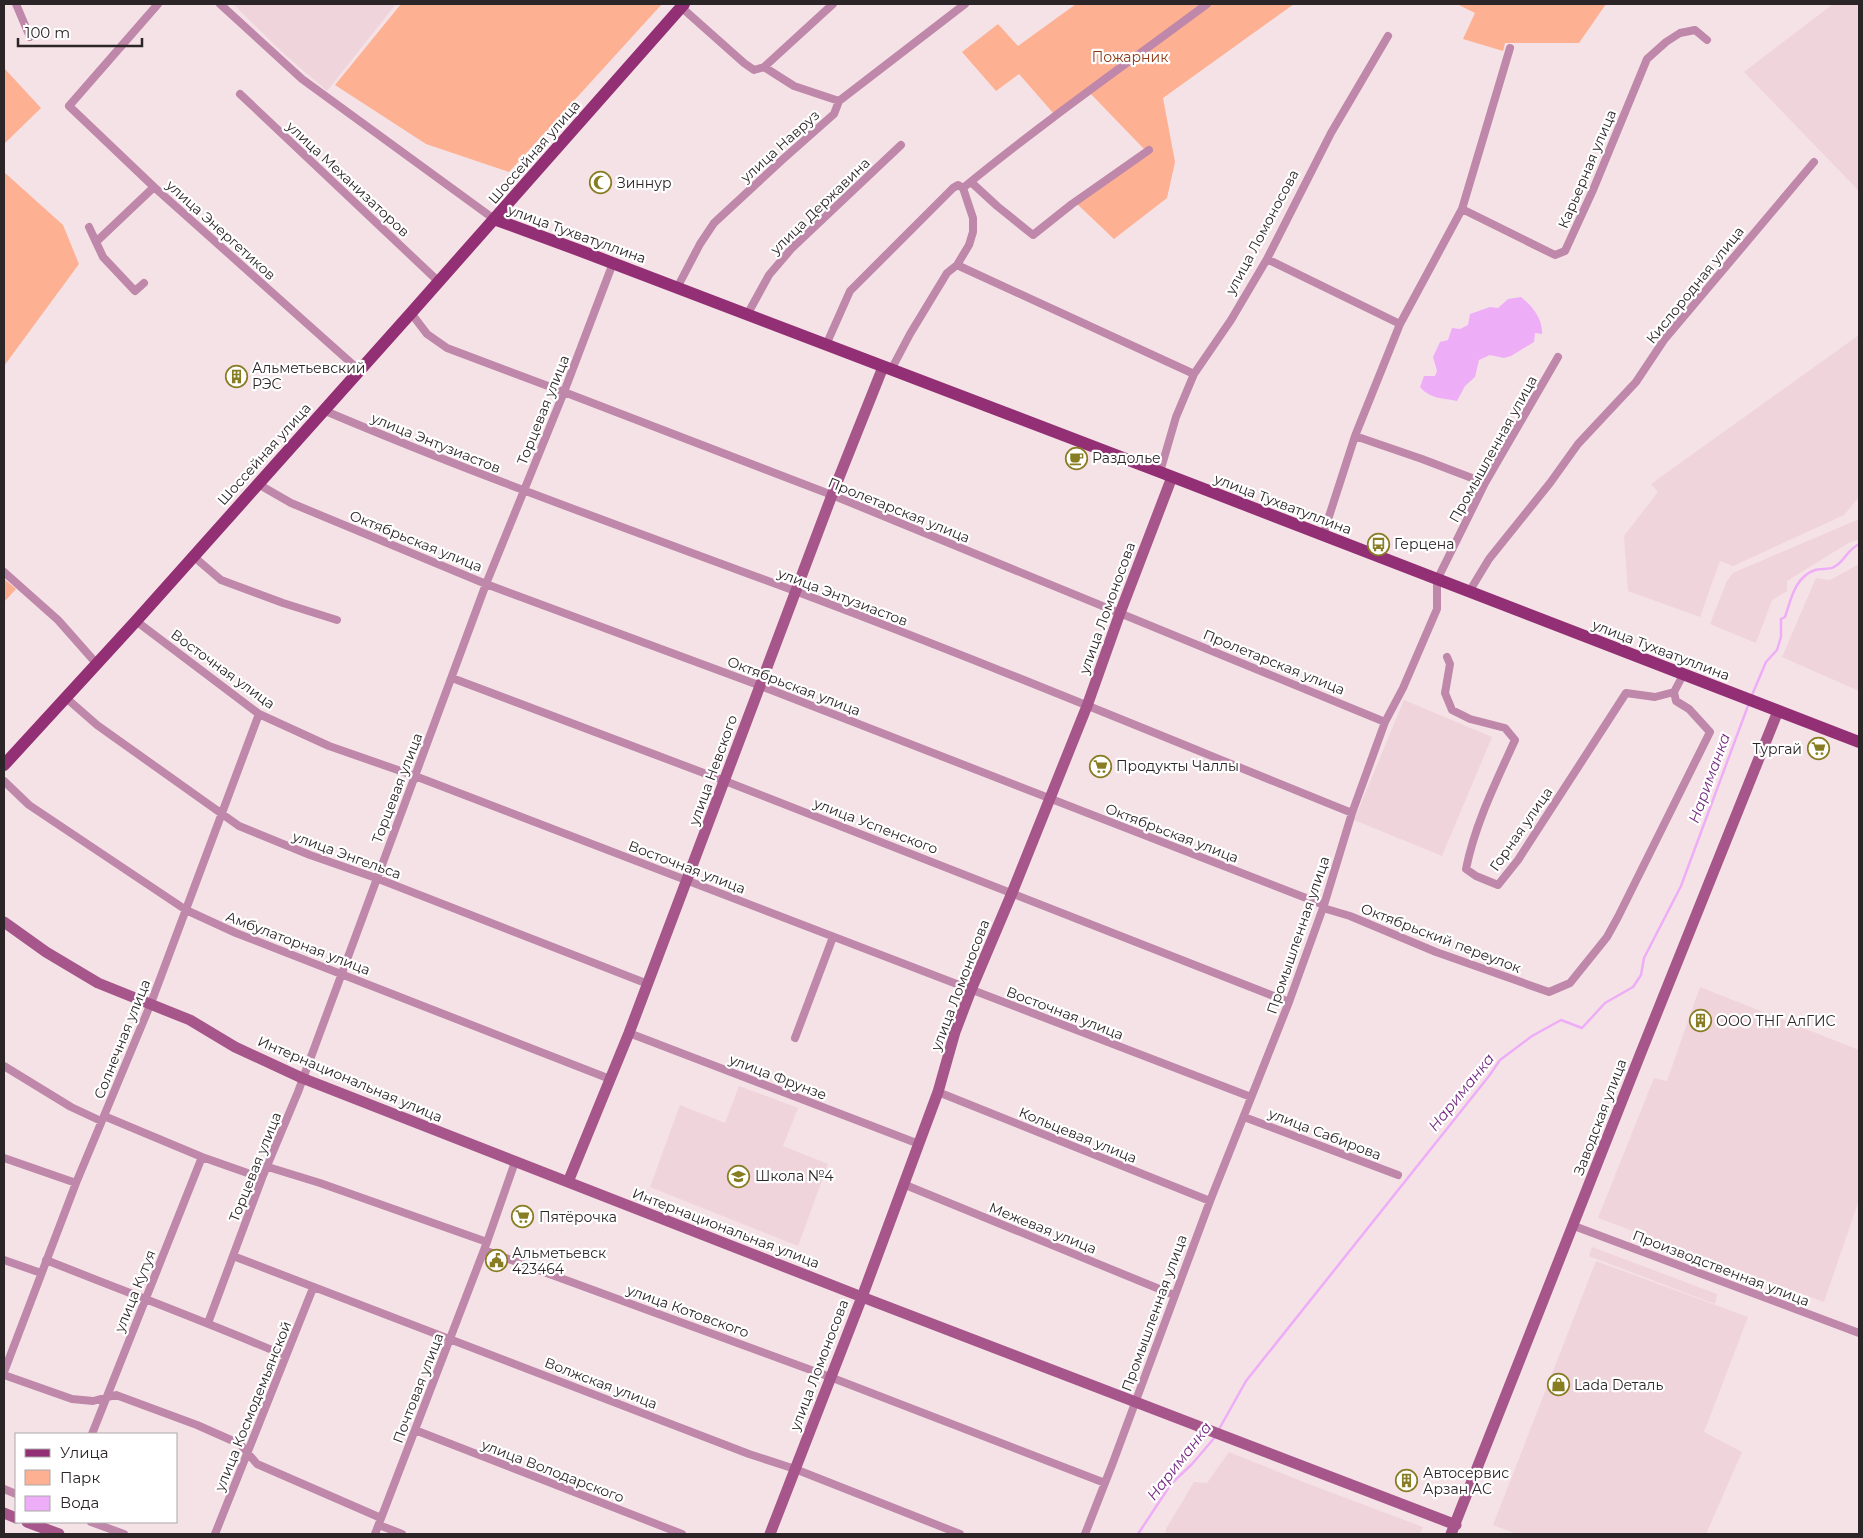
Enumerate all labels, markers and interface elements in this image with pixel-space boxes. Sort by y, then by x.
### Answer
scale bar [18,15,141,47]
text: 100 m [25,23,70,42]
park label: Пожарник [1092,48,1168,66]
street label: Шоссейная улица [484,96,584,208]
street label: улица Навруз [736,106,823,187]
street label: Карьерная улица [1554,107,1620,231]
street label: улица Механизаторов [282,117,413,241]
street label: улица Державина [766,154,874,259]
street label: улица Ломоносова [1221,166,1303,298]
mosque icon: Зиннур [589,171,613,195]
place label: Зиннур [617,174,672,192]
street label: улица Энергетиков [162,175,279,284]
street label: улица Тухватуллина [504,200,649,267]
street label: Кислородная улица [1642,223,1748,347]
street label: Торцевая улица [513,353,573,467]
place label: Альметьевский РЭС [252,359,366,393]
building icon: Альметьевский РЭС [224,364,248,388]
street label: Промышленная улица [1445,372,1541,526]
street label: Шоссейная улица [213,399,315,509]
street label: улица Энтузиастов [368,408,503,477]
cafe icon: Раздолье [1064,446,1088,470]
place label: Раздолье [1092,449,1161,467]
street label: улица Тухватуллина [1211,469,1354,539]
street label: Пролетарская улица [825,473,973,547]
street label: Октябрьская улица [347,506,485,576]
bus stop icon: Герцена [1366,532,1390,556]
place label: Герцена [1394,535,1454,553]
street label: улица Ломоносова [1074,540,1139,677]
street label: улица Энтузиастов [774,564,911,630]
street label: улица Тухватуллина [1589,615,1732,685]
street label: Восточная улица [167,625,279,713]
street label: Пролетарская улица [1200,625,1348,699]
street label: Октябрьская улица [725,652,863,720]
street label: улица Невского [684,712,741,828]
street label: Торцевая улица [368,730,426,846]
water label: Нариманка [1684,730,1734,826]
supermarket icon: Тургай [1806,737,1830,761]
place label: Тургай [1752,740,1802,758]
supermarket icon: Продукты Чаллы [1088,754,1112,778]
place label: Продукты Чаллы [1116,757,1239,775]
street label: Горная улица [1485,784,1557,874]
street label: улица Успенского [810,794,941,858]
street label: Октябрьская улица [1103,799,1241,867]
street label: улица Энгельса [289,827,404,883]
street label: Восточная улица [626,836,748,898]
street label: Промышленная улица [1263,854,1333,1016]
street label: Октябрьский переулок [1358,899,1524,977]
street label: Амбулаторная улица [223,907,373,979]
street label: улица Ломоносова [926,917,993,1054]
street label: Солнечная улица [90,977,154,1101]
street label: Восточная улица [1004,982,1126,1044]
building icon: ООО ТНГ АлГИС [1688,1009,1712,1033]
place label: ООО ТНГ АлГИС [1716,1012,1836,1030]
street label: Интернациональная улица [255,1032,445,1126]
water label: Нариманка [1424,1049,1498,1135]
street label: улица Фрунзе [726,1050,829,1104]
street label: Заводская улица [1570,1056,1630,1178]
street label: Кольцевая улица [1016,1103,1140,1167]
street label: улица Сабирова [1265,1104,1384,1164]
street label: Торцевая улица [225,1110,285,1224]
school or university icon: Школа №4 [727,1164,751,1188]
place label: Школа №4 [755,1167,834,1185]
street label: Интернациональная улица [630,1184,822,1272]
street label: Межевая улица [987,1198,1099,1258]
supermarket icon: Пятёрочка [511,1205,535,1229]
place label: Пятёрочка [539,1208,617,1226]
street label: Производственная улица [1630,1226,1812,1310]
street label: Промышленная улица [1117,1232,1191,1394]
place label: Альметьевск 423464 [512,1244,606,1278]
street label: улица Кутуя [110,1247,160,1336]
public building icon: Альметьевск 423464 [484,1249,508,1273]
street label: улица Котовского [623,1280,752,1342]
street label: улица Ломоносова [785,1297,852,1434]
street label: улица Космодемьянской [210,1318,295,1495]
street label: Почтовая улица [389,1330,447,1446]
street label: Волжская улица [542,1353,660,1413]
shop icon: Lada Dеталь [1546,1373,1570,1397]
place label: Lada Dеталь [1574,1376,1663,1394]
water label: Нариманка [1142,1418,1216,1504]
legend [15,1433,178,1523]
street label: улица Володарского [478,1435,627,1507]
text: Улица [60,1443,108,1462]
place label: Автосервис Арзан АС [1423,1464,1509,1498]
text: Парк [60,1468,100,1487]
building icon: Автосервис Арзан АС [1395,1469,1419,1493]
text: Вода [60,1493,99,1512]

